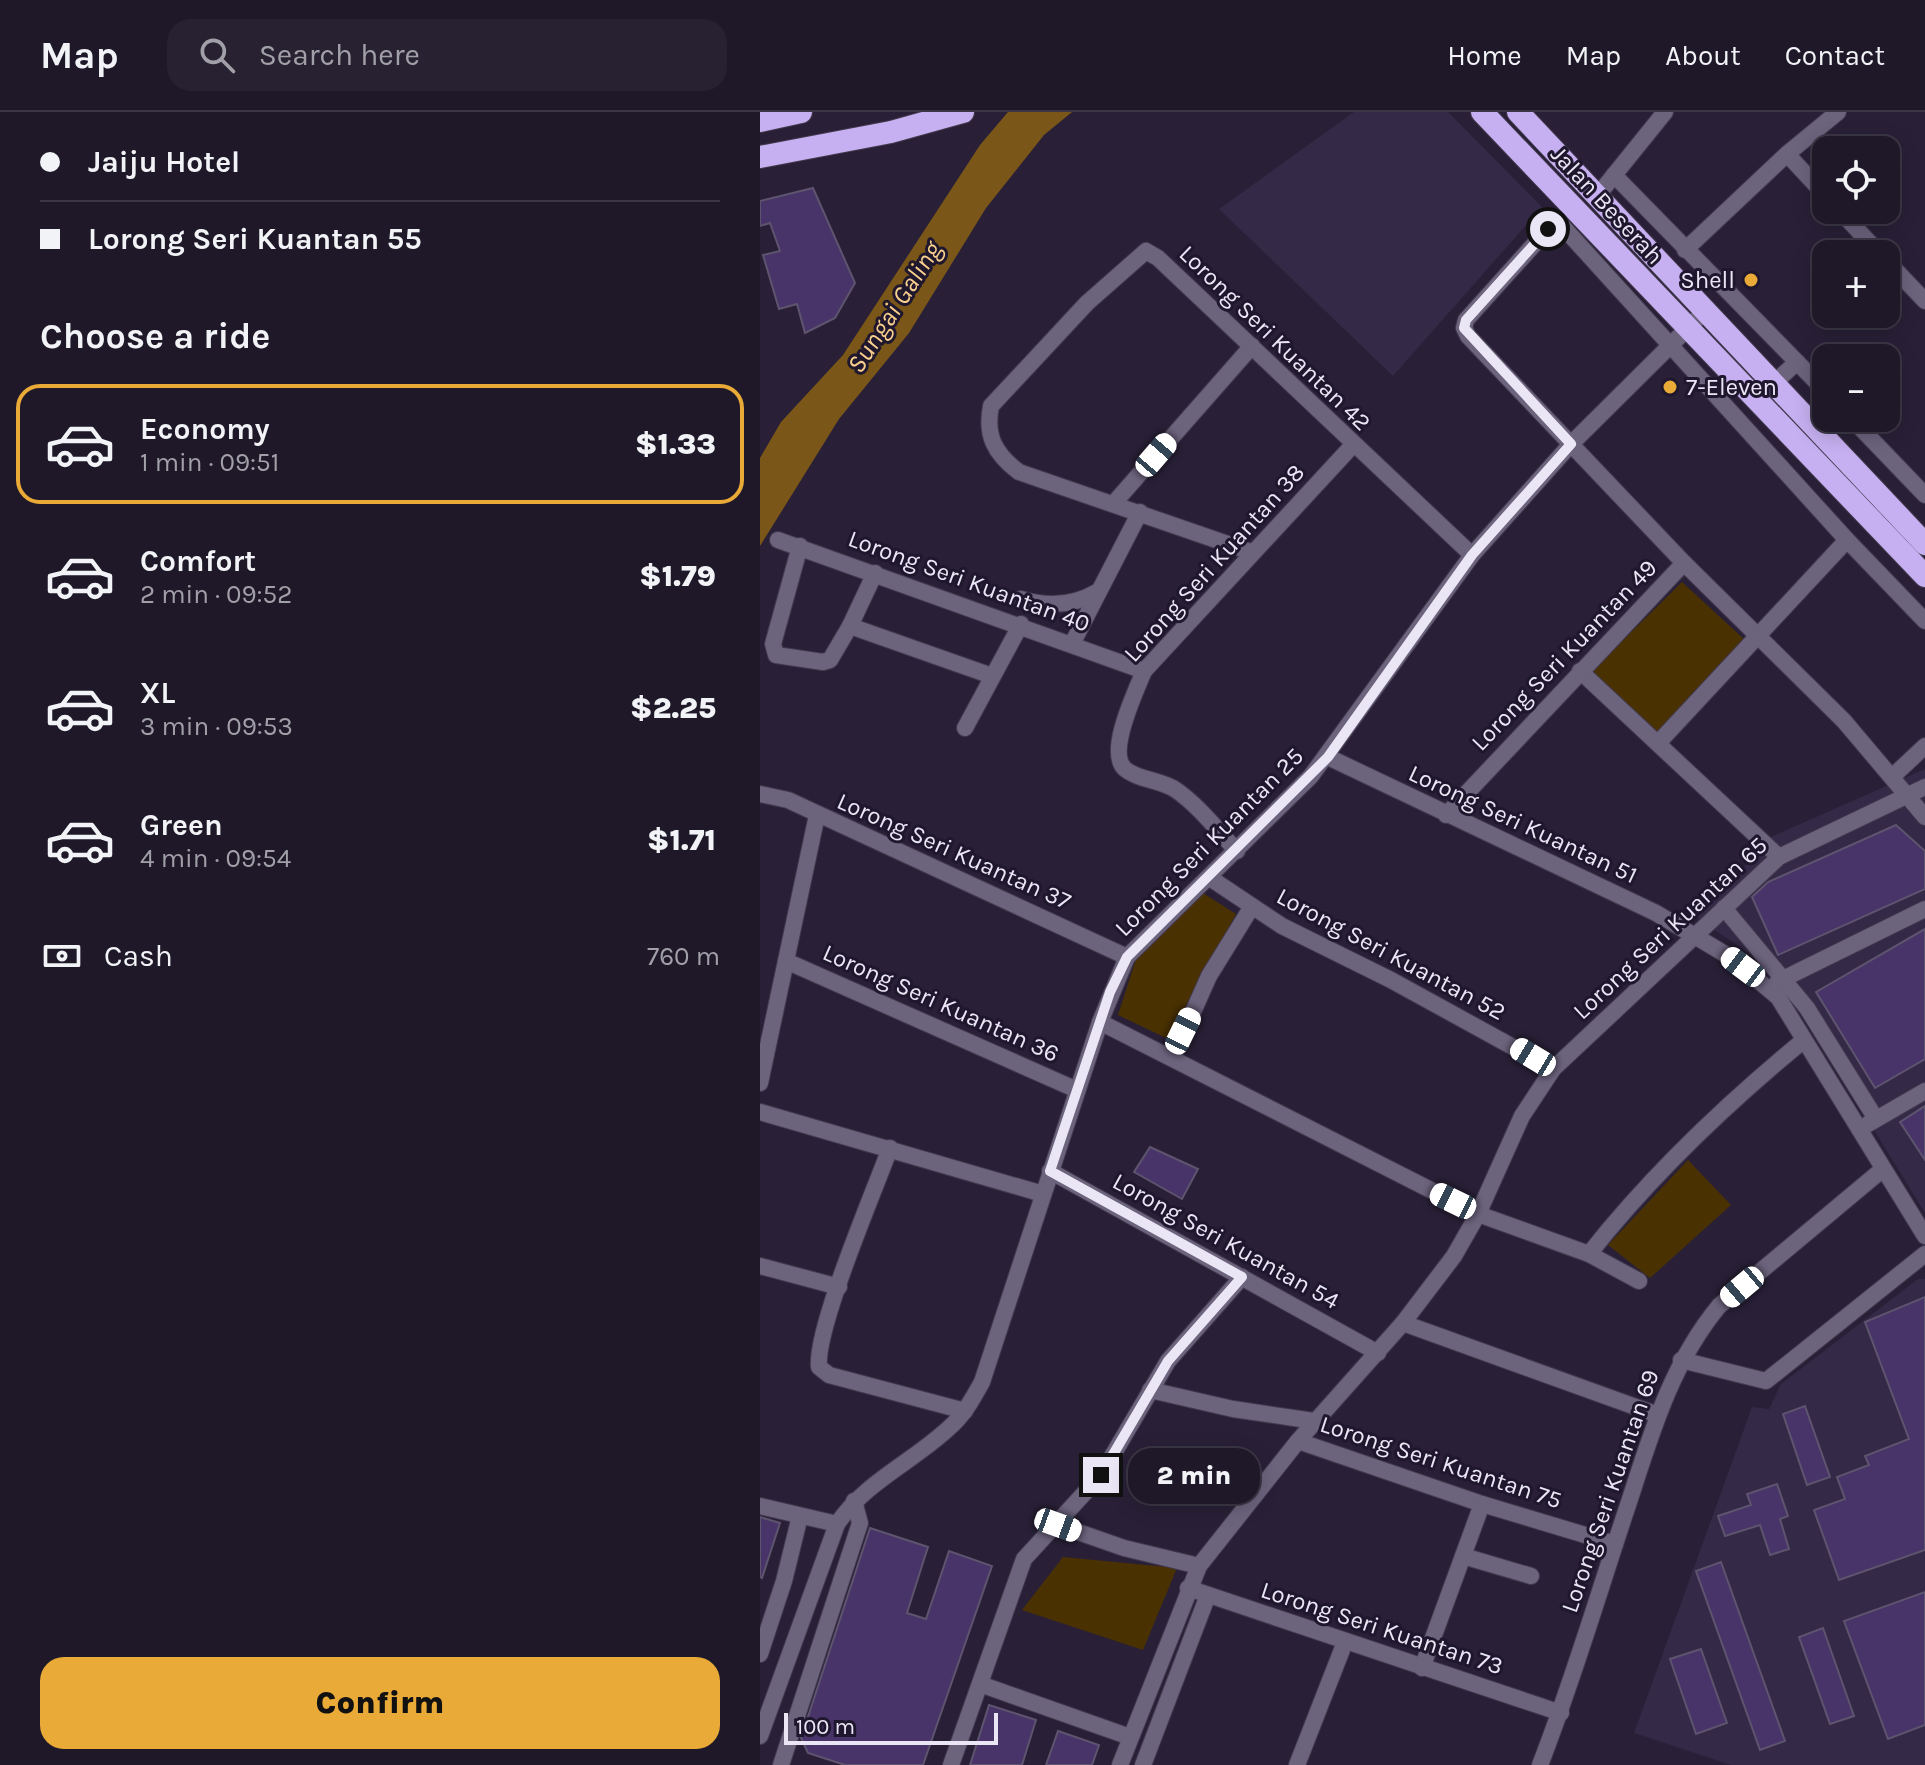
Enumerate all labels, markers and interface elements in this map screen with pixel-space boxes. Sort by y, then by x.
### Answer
search box [167,19,727,91]
text: Map [40,33,119,78]
icon: search [195,33,239,77]
text: Search here [259,37,420,73]
text: Home [1447,39,1522,72]
text: Map [1566,39,1621,72]
text: About [1665,39,1741,72]
text: Contact [1785,39,1885,72]
map controls [1812,136,1900,432]
button: locate [1812,136,1900,224]
street label: Jalan Beserah [1545,140,1669,270]
text: Jaiju Hotel [88,144,240,180]
route start [1530,211,1566,247]
text: Lorong Seri Kuantan 55 [88,221,422,257]
water label: Sungai Galing [840,234,949,379]
street label: Lorong Seri Kuantan 42 [1174,239,1376,437]
button: + [1812,240,1900,328]
place label: Shell [1680,266,1735,294]
marker: Shell [1742,271,1760,289]
text: Choose a ride [40,315,270,357]
button: − [1812,344,1900,432]
place label: 7-Eleven [1686,373,1777,401]
marker: 7-Eleven [1661,378,1679,396]
icon: car [44,408,116,480]
text: Economy [140,411,270,447]
text: $1.33 [635,426,716,462]
car [1131,429,1181,481]
text: 1 min · 09:51 [140,447,279,478]
street label: Lorong Seri Kuantan 38 [1118,458,1310,668]
street label: Lorong Seri Kuantan 40 [844,524,1094,638]
icon: car [44,540,116,612]
text: Comfort [140,543,256,579]
street label: Lorong Seri Kuantan 49 [1465,554,1663,756]
text: $1.79 [639,558,716,594]
text: 2 min · 09:52 [140,579,292,610]
icon: car [44,672,116,744]
text: XL [140,675,175,711]
text: $2.25 [630,690,716,726]
text: 3 min · 09:53 [140,711,293,742]
street label: Lorong Seri Kuantan 25 [1109,742,1309,942]
street label: Lorong Seri Kuantan 51 [1404,759,1642,889]
street label: Lorong Seri Kuantan 37 [833,787,1075,915]
icon: car [44,804,116,876]
text: Green [140,807,223,843]
text: $1.71 [647,822,716,858]
street label: Lorong Seri Kuantan 65 [1567,831,1773,1025]
text: 4 min · 09:54 [140,843,291,874]
street label: Lorong Seri Kuantan 52 [1272,882,1510,1026]
icon: cash [40,934,84,978]
text: Cash [104,938,173,974]
street label: Lorong Seri Kuantan 36 [819,938,1063,1068]
text: 760 m [647,941,720,972]
car [1717,943,1769,991]
car [1162,1004,1204,1058]
car [1506,1034,1560,1080]
street label: Lorong Seri Kuantan 54 [1108,1167,1344,1315]
car [1426,1180,1480,1222]
car [1716,1262,1768,1312]
street label: Lorong Seri Kuantan 69 [1555,1366,1665,1616]
street label: Lorong Seri Kuantan 75 [1317,1410,1565,1514]
callout: 2 min [1129,1447,1261,1503]
route end [1083,1457,1119,1493]
text: 2 min [1157,1460,1231,1491]
car [1031,1506,1085,1544]
street label: Lorong Seri Kuantan 73 [1257,1576,1507,1680]
button: Confirm [40,1657,720,1749]
scale bar [784,1709,998,1745]
text: 100 m [796,1714,855,1740]

